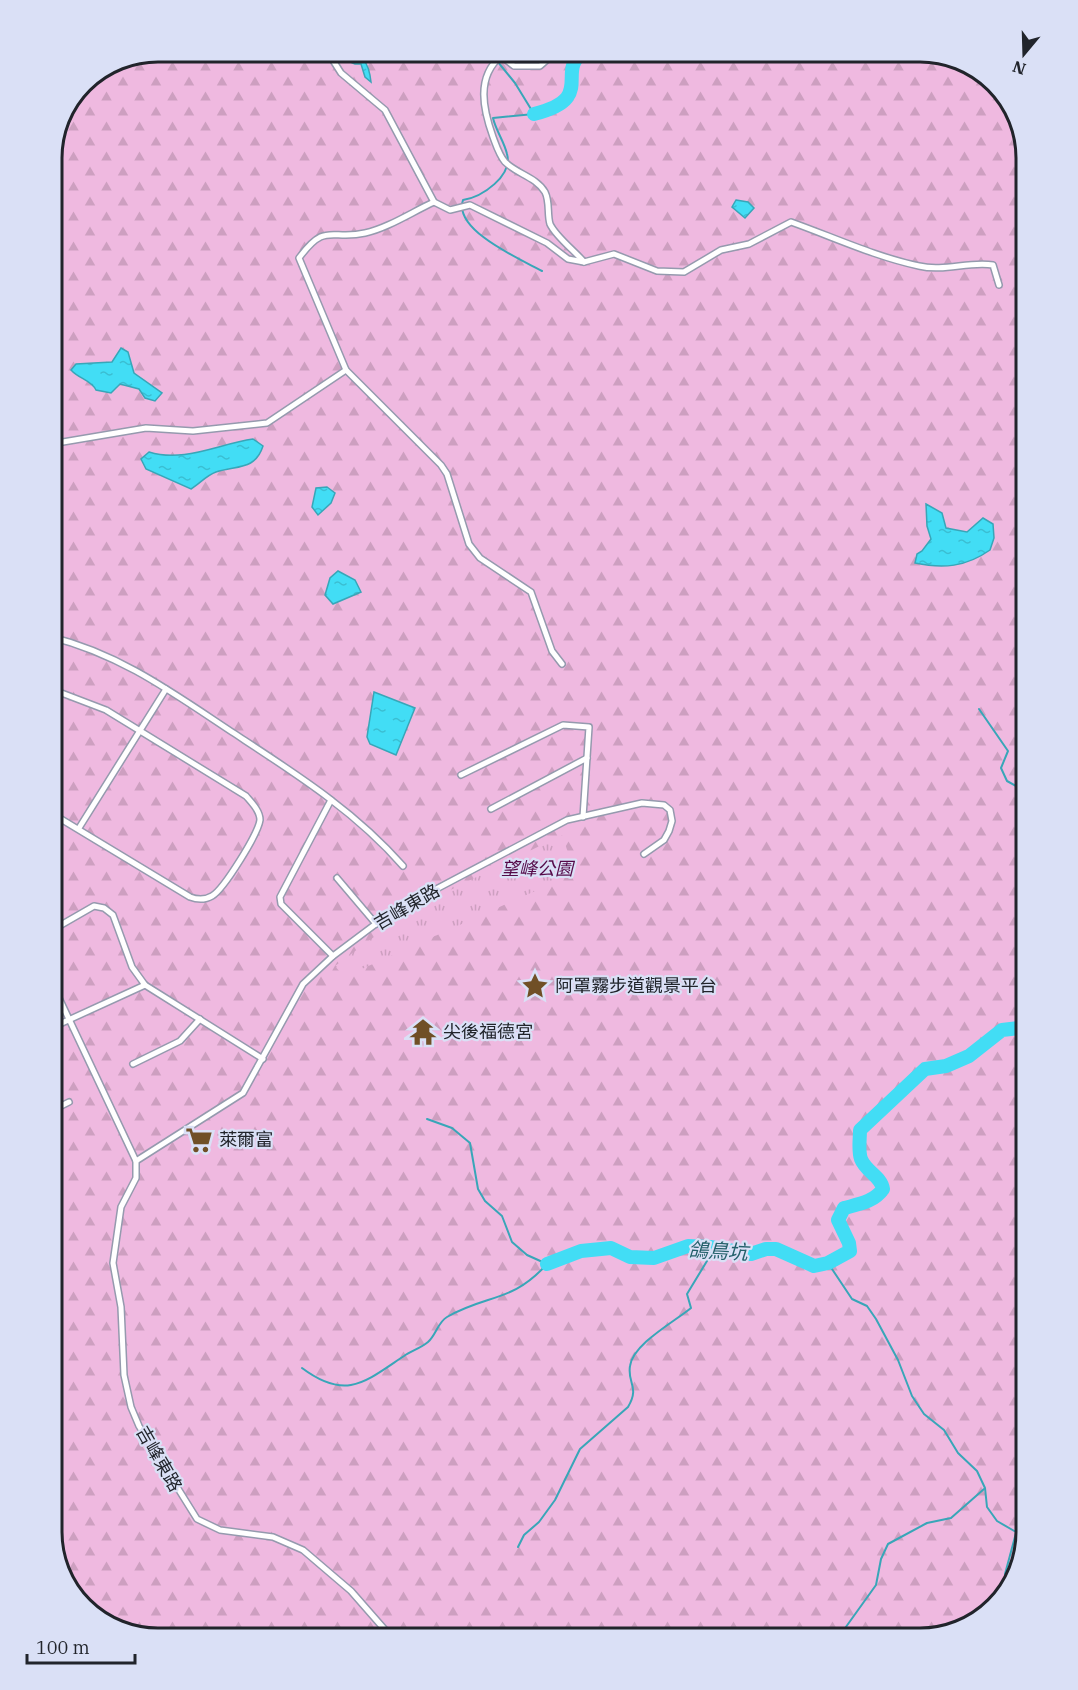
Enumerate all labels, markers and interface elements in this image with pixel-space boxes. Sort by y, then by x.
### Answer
north arrow [994,24,1054,84]
text: N [1010,57,1028,80]
park label: 望峰公園 [501,857,576,880]
street label: 吉峰東路 [370,879,444,935]
place icon: 阿罩霧步道觀景平台 [520,971,550,1001]
place label: 阿罩霧步道觀景平台 [555,974,717,997]
temple icon: 尖後福德宮 [408,1017,438,1047]
place label: 尖後福德宮 [443,1020,533,1043]
supermarket icon: 萊爾富 [184,1125,214,1155]
place label: 萊爾富 [219,1128,273,1151]
water label: 鴿鳥坑 [687,1235,752,1266]
street label: 吉峰東路 [131,1422,187,1496]
scale bar [27,1627,135,1665]
text: 100 m [36,1636,90,1659]

